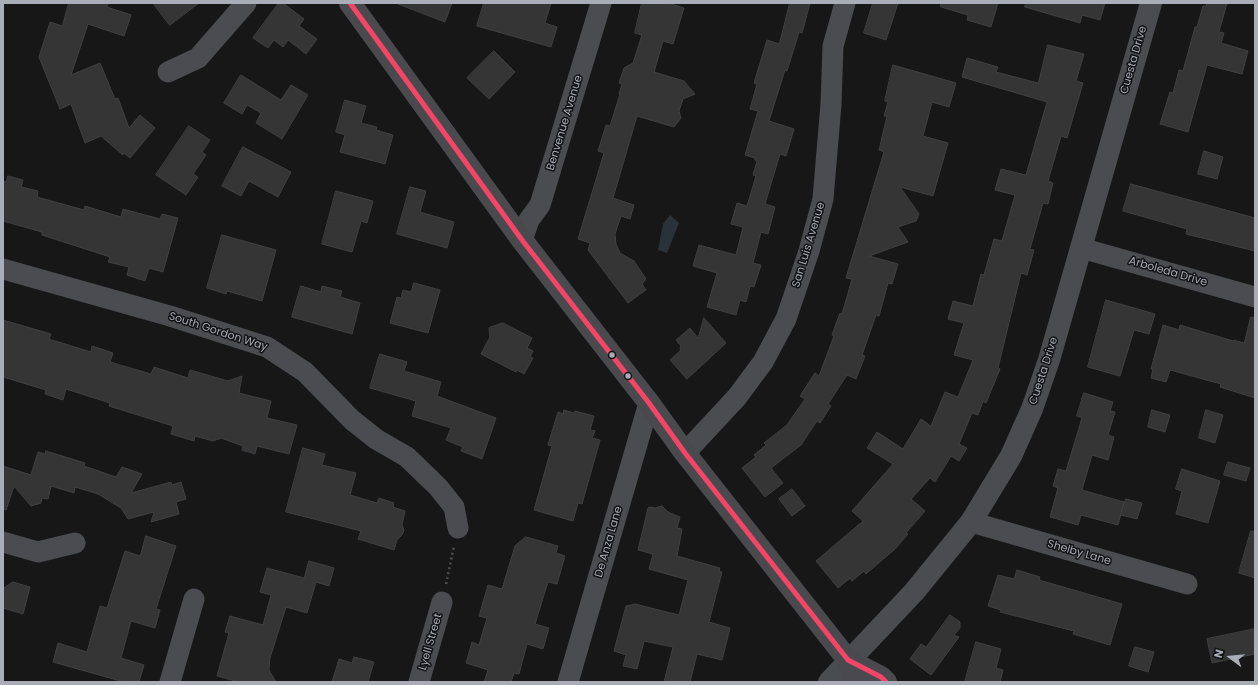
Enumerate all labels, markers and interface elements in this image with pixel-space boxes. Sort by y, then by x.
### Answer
street label: Cuesta Drive [1118,25,1150,95]
street label: Benvenue Avenue [544,74,586,172]
street label: San Luis Avenue [790,201,828,289]
street label: Arboleda Drive [1127,255,1209,289]
street label: South Gordon Way [167,310,269,354]
street label: Cuesta Drive [1027,336,1061,406]
unlabelled marker [607,350,617,360]
unlabelled marker [623,371,633,381]
street label: De Anza Lane [593,505,625,579]
street label: Shelby Lane [1046,538,1112,568]
street label: Lyell Street [417,612,445,672]
north arrow [1210,637,1250,677]
text: N [1210,648,1227,660]

